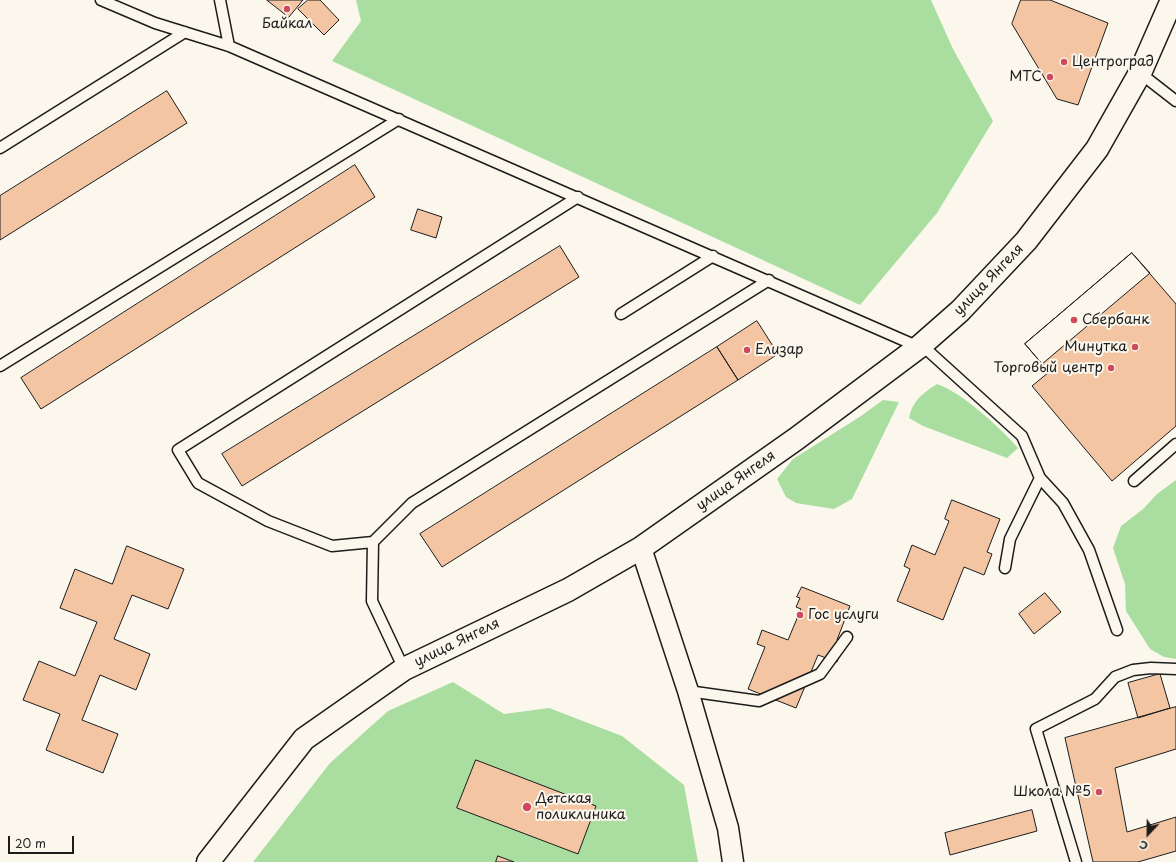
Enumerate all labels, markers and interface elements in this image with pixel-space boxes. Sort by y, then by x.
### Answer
marker: Байкал [282,4,292,14]
place label: Байкал [262,16,312,32]
place label: Центроград [1072,54,1154,70]
marker: Центроград [1059,57,1069,67]
place label: МТС [1009,69,1042,85]
marker: МТС [1045,72,1055,82]
street label: улица Янгеля [951,241,1027,319]
place label: Сбербанк [1082,312,1150,328]
marker: Сбербанк [1069,315,1079,325]
place label: Минутка [1064,339,1127,355]
place label: Елизар [755,342,804,358]
marker: Минутка [1130,342,1140,352]
marker: Елизар [742,345,752,355]
place label: Торговый центр [993,360,1103,376]
marker: Торговый центр [1106,363,1116,373]
street label: улица Янгеля [693,447,779,515]
place label: Гос услуги [808,607,879,623]
marker: Гос услуги [795,610,805,620]
street label: улица Янгеля [412,615,502,671]
place label: Школа №5 [1013,784,1091,800]
marker: Школа №5 [1094,787,1104,797]
place label: Детская поликлиника [536,791,625,824]
marker: Детская поликлиника [521,801,533,813]
north arrow [1128,814,1168,854]
scale bar [10,828,76,854]
text: 20 m [15,834,46,852]
text: С [1136,836,1150,855]

